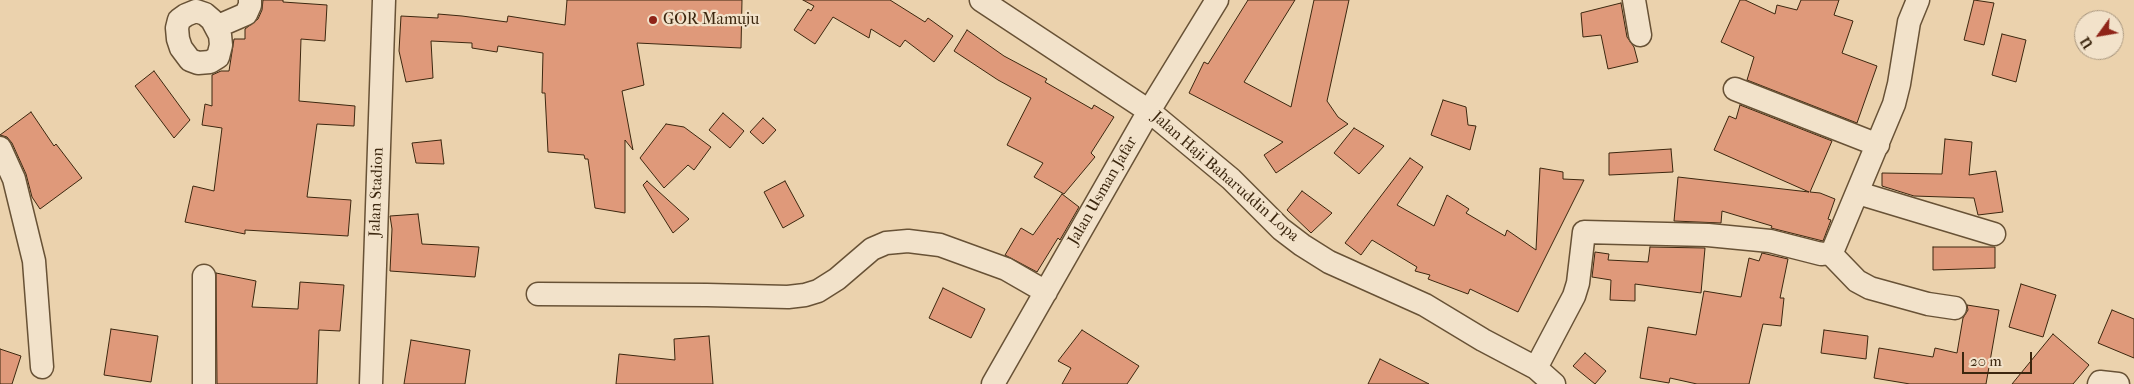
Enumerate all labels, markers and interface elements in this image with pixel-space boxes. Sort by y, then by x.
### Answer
place label: GOR Mamuju [663,10,759,30]
north arrow [2074,10,2124,60]
marker: GOR Mamuju [647,14,659,26]
text: U [2077,34,2097,52]
street label: Jalan Haji Baharuddin Lopa [1147,108,1303,246]
street label: Jalan Usman Jafar [1064,133,1142,249]
street label: Jalan Stadion [366,147,388,237]
scale bar [1964,342,2034,374]
text: 20 m [1970,352,2002,370]

